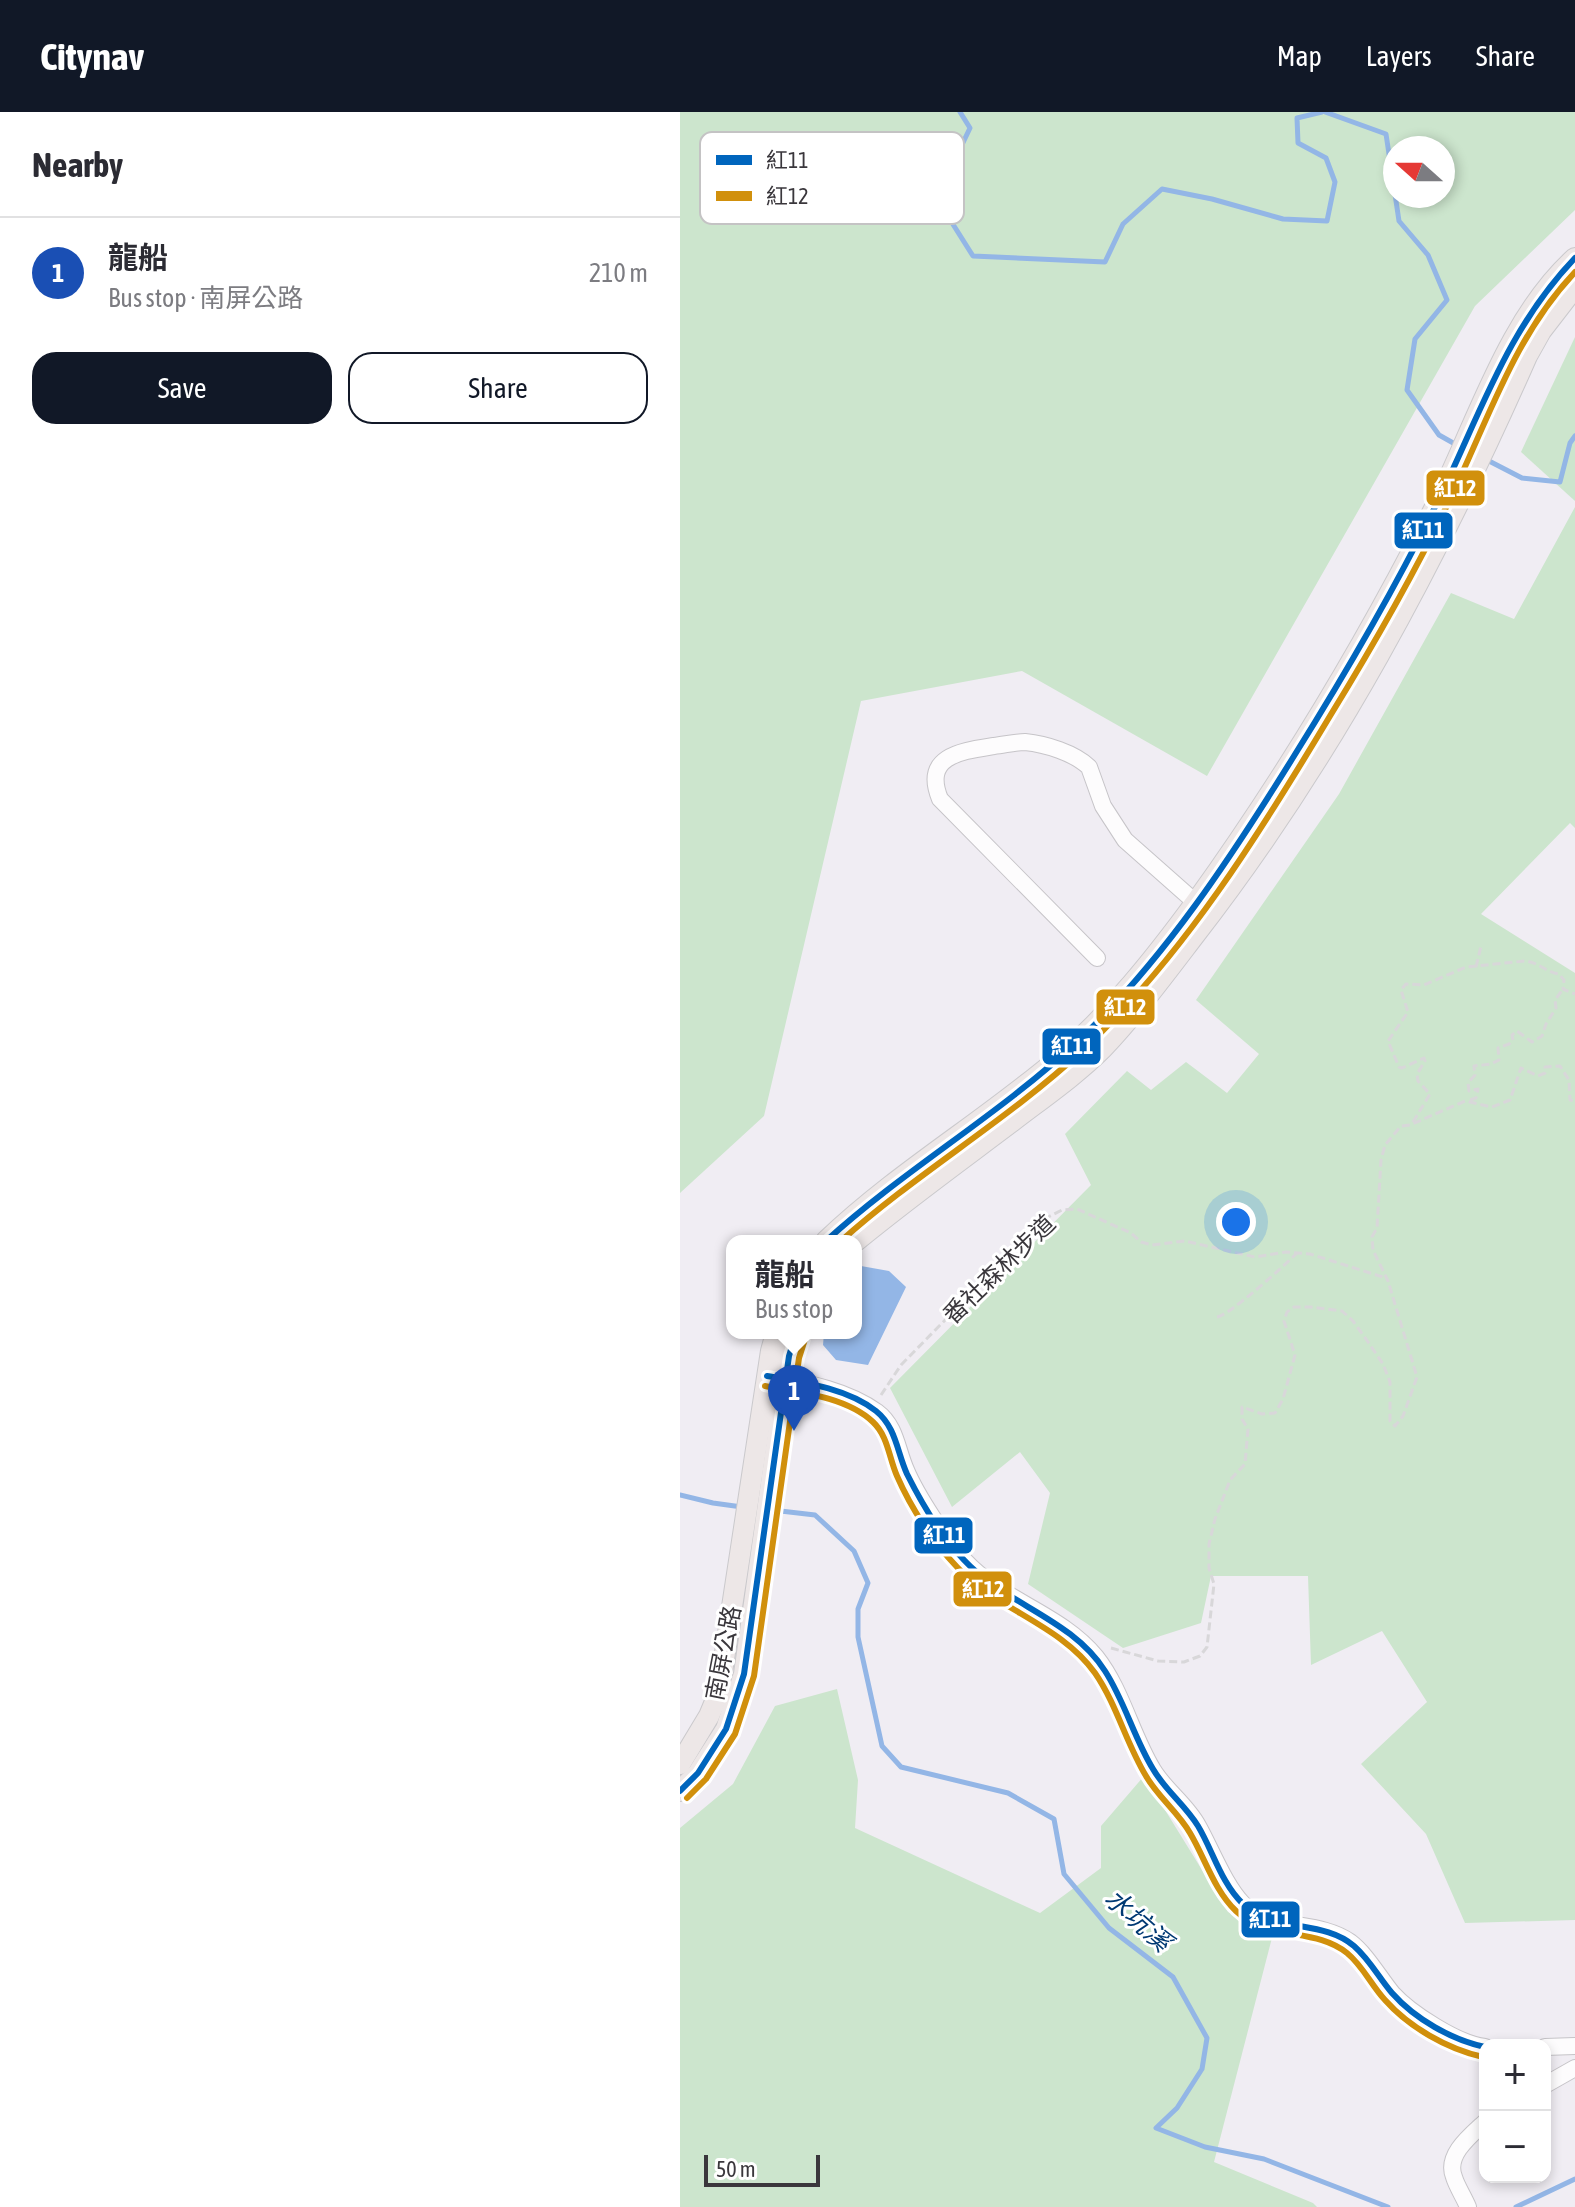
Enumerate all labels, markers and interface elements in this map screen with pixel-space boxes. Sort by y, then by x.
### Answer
text: Citynav [40,35,144,78]
text: Map [1277,40,1322,72]
text: Layers [1366,40,1432,72]
text: Share [1476,40,1535,72]
legend [700,132,964,224]
north arrow [1383,136,1455,208]
text: Nearby [32,145,123,184]
text: 紅11 [766,147,809,173]
text: 紅12 [766,183,809,209]
text: 龍船 [108,240,168,274]
text: 1 [52,258,64,288]
text: 210 m [589,258,648,288]
text: Bus stop · 南屏公路 [108,283,303,313]
button: Save [32,352,332,424]
button: Share [348,352,648,424]
line badge: 紅12 [1425,469,1486,507]
text: 紅12 [1434,475,1476,501]
line badge: 紅11 [1393,511,1454,550]
text: 紅11 [1402,517,1444,543]
line badge: 紅12 [1095,988,1156,1026]
text: 紅12 [1104,994,1146,1020]
line badge: 紅11 [1041,1027,1102,1066]
text: 紅11 [1051,1033,1093,1059]
your location [1216,1202,1256,1242]
street label: 番社森林步道 [938,1209,1060,1329]
popup [726,1235,862,1339]
text: 龍船 [755,1257,815,1291]
text: Bus stop [755,1294,833,1324]
pin: 1 [768,1365,820,1431]
line badge: 紅11 [913,1516,974,1555]
text: 紅11 [923,1522,965,1548]
line badge: 紅12 [952,1570,1013,1608]
text: 紅12 [962,1576,1004,1602]
street label: 南屏公路 [701,1603,745,1703]
water label: 水坑溪 [1099,1883,1180,1960]
line badge: 紅11 [1240,1900,1301,1939]
text: 紅11 [1249,1906,1291,1932]
map controls [1479,2039,1551,2183]
button: + [1479,2039,1551,2111]
button: − [1479,2111,1551,2183]
scale bar [704,2151,820,2187]
text: 50 m [716,2156,756,2182]

